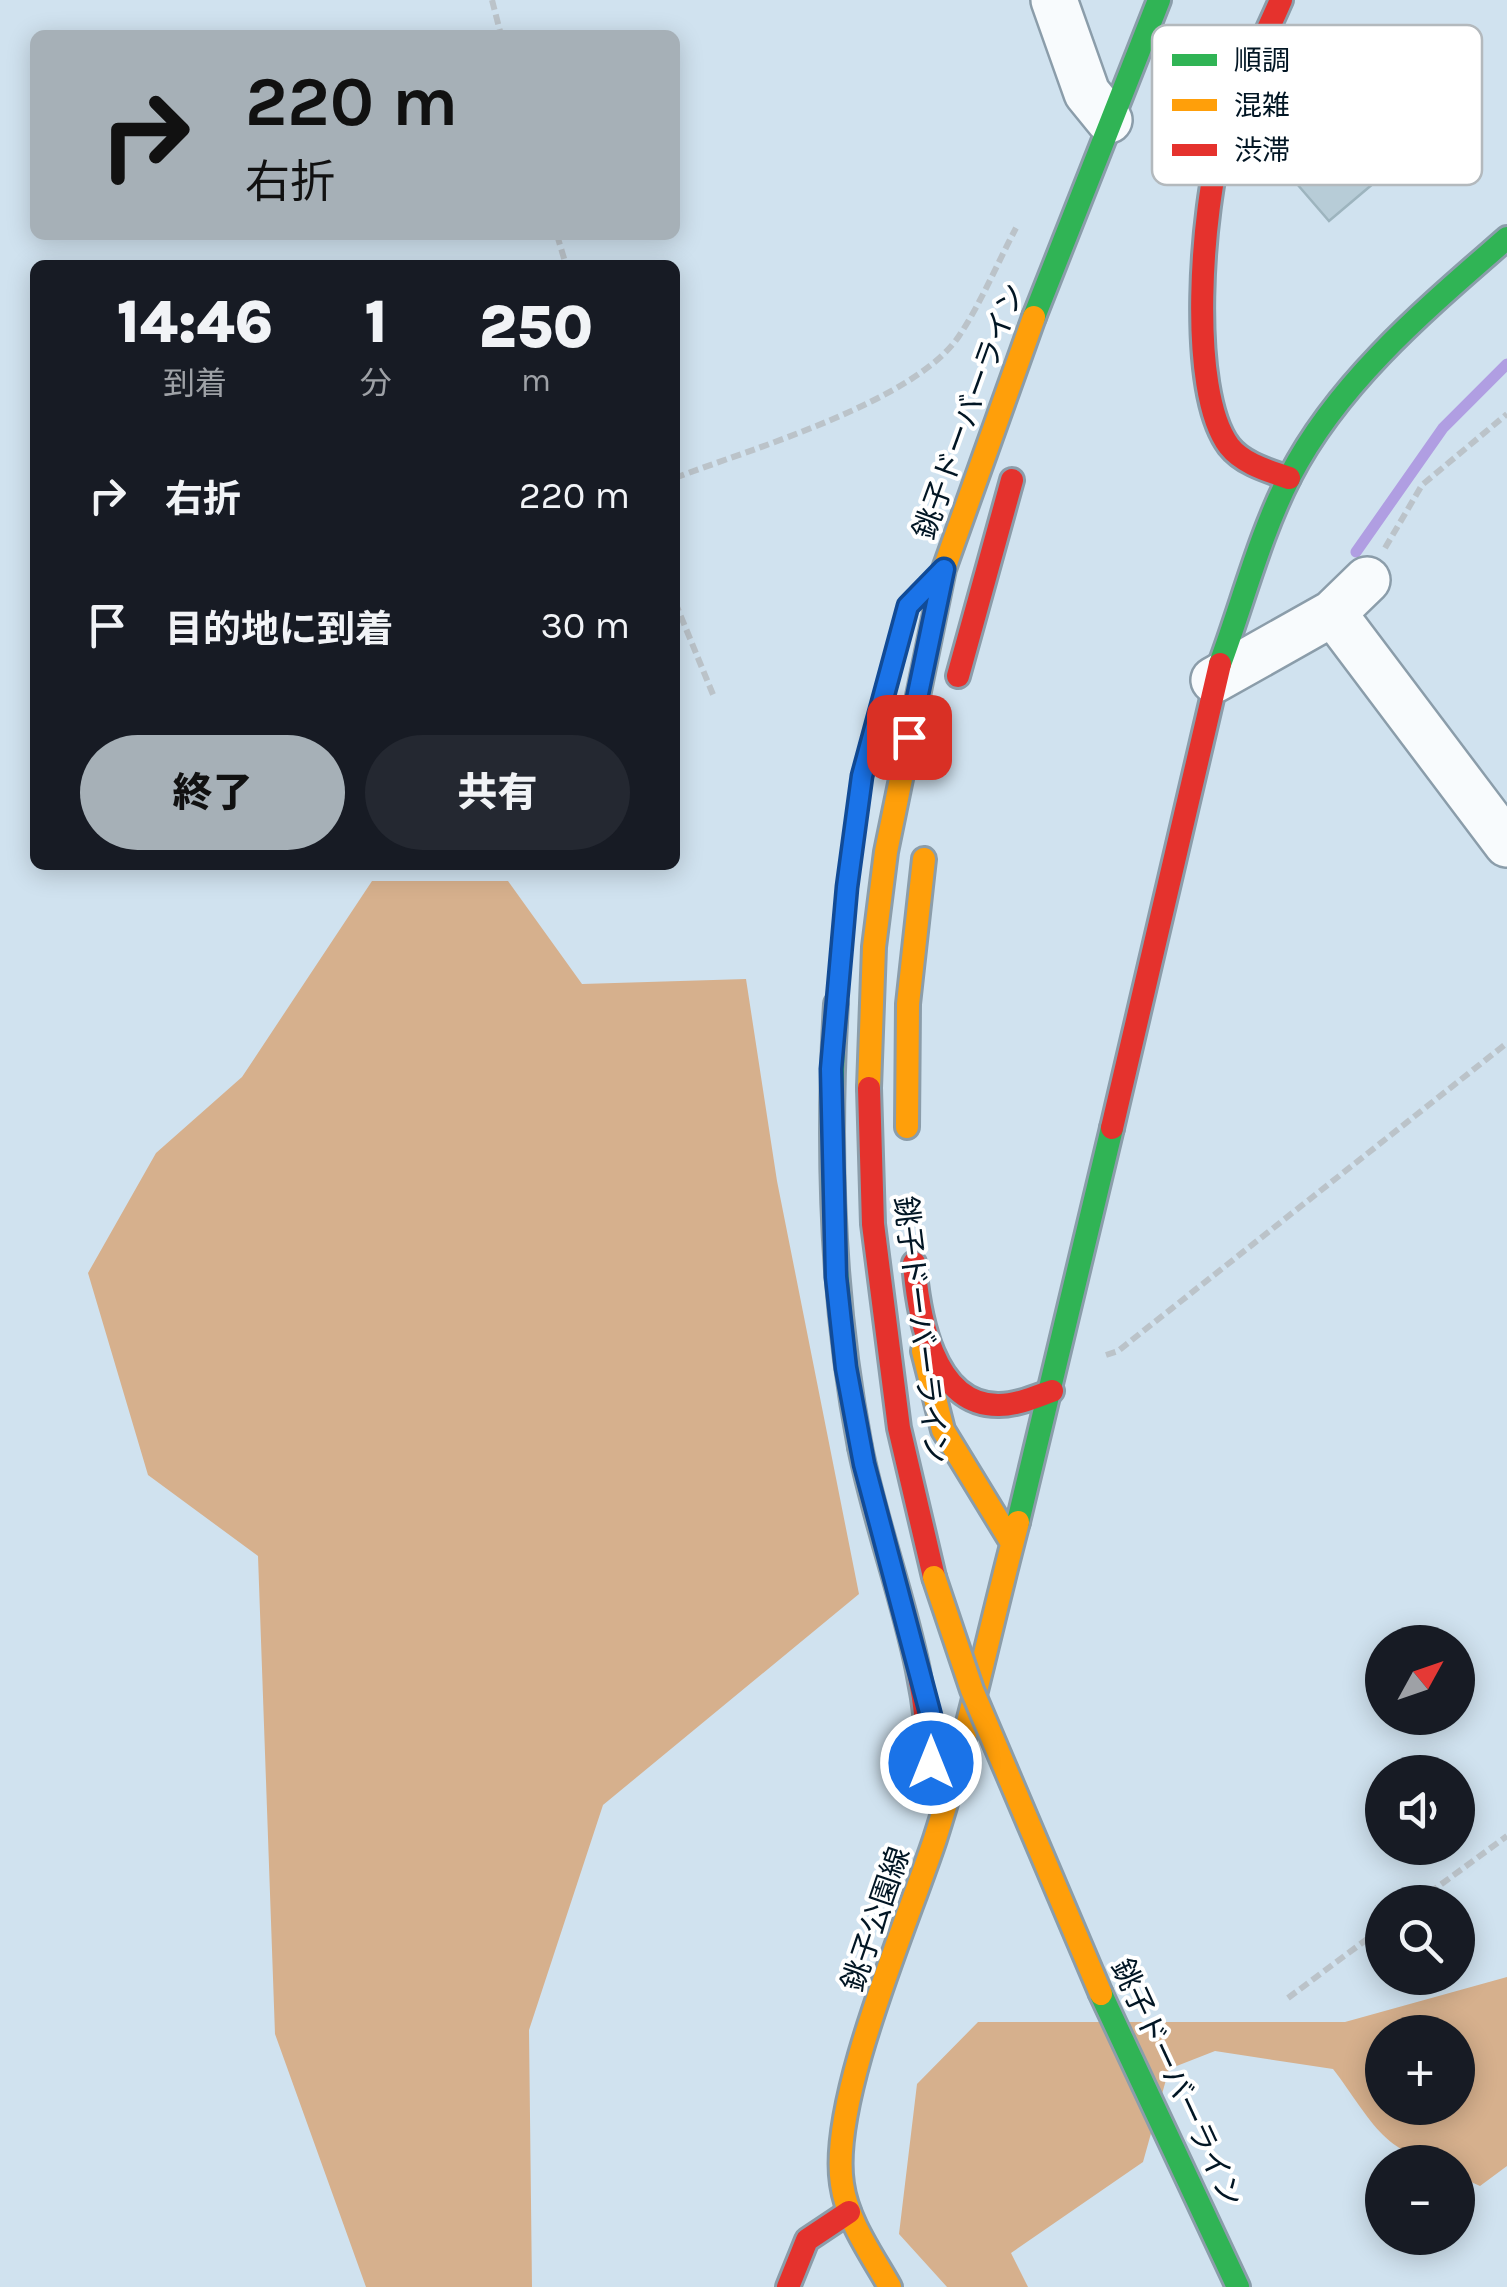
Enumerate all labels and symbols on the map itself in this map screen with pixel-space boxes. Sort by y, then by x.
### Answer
legend [1152,25,1482,185]
text: 順調 [1234,44,1290,77]
text: 混雑 [1234,89,1290,122]
text: 渋滞 [1234,134,1290,167]
street label: 銚子ドーバーライン [906,278,1032,544]
pin [867,695,952,780]
street label: 銚子ドーバーライン [887,1194,955,1466]
north arrow [1365,1625,1475,1735]
position arrow [879,1711,983,1815]
street label: 銚子公園線 [835,1842,917,1996]
street label: 銚子ドーバーライン [1104,1953,1250,2213]

